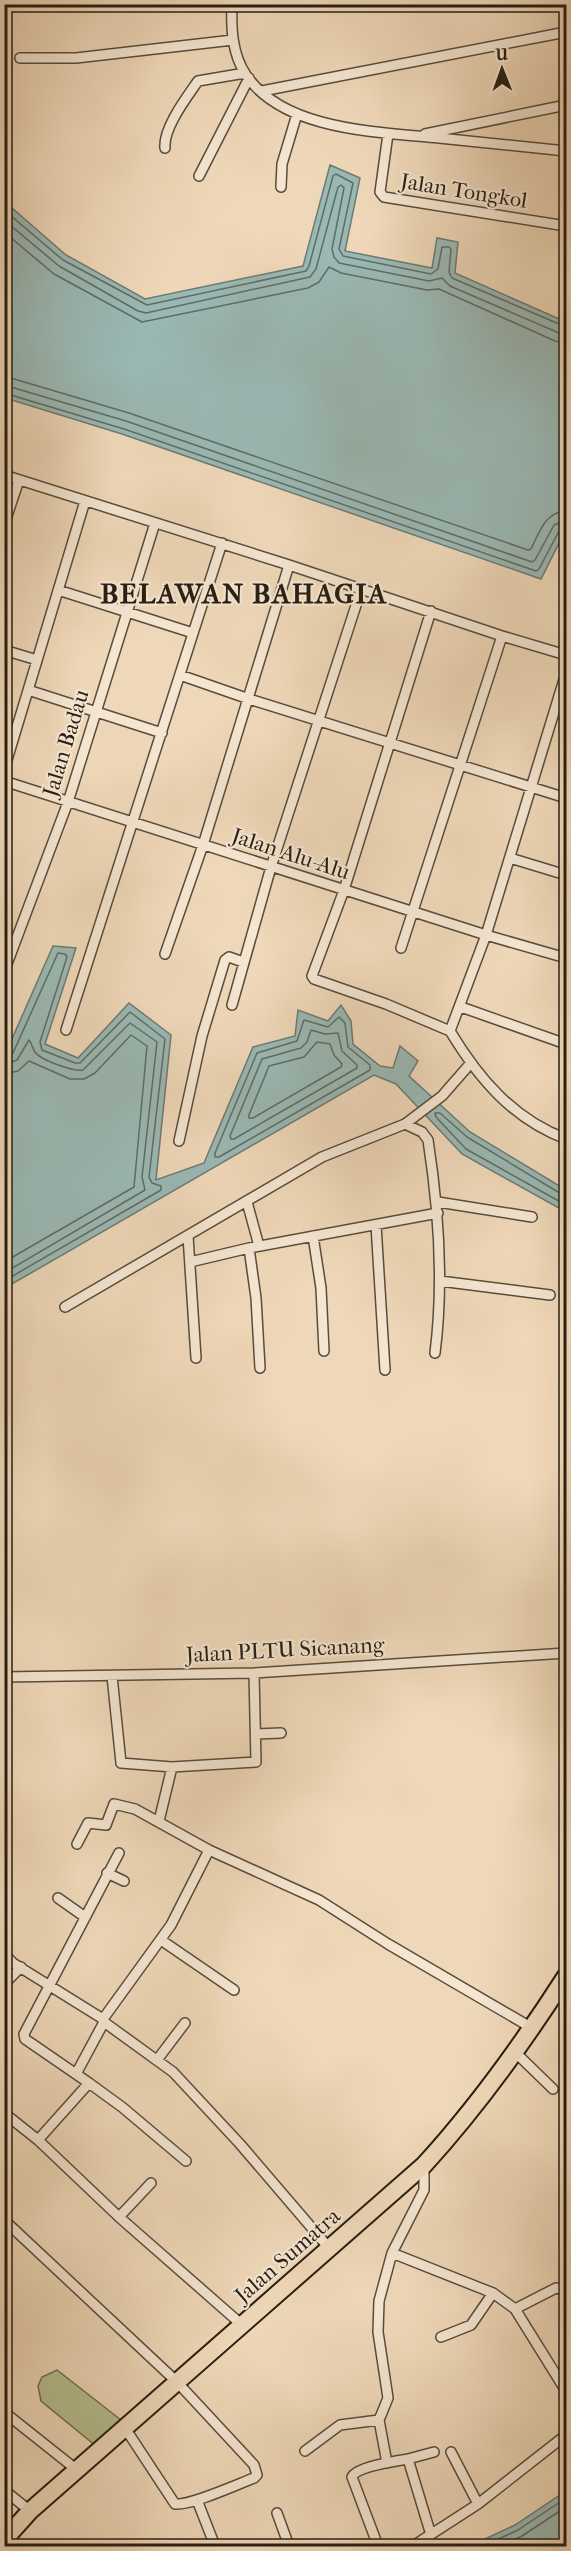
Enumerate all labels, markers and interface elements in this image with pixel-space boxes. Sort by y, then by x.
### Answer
north arrow [472,39,532,99]
text: U [494,45,509,64]
street label: Jalan Tongkol [397,168,529,214]
district label: BELAWAN BAHAGIA [100,577,388,610]
street label: Jalan Badau [37,686,95,802]
street label: Jalan Alu-Alu [226,822,354,885]
street label: Jalan PLTU Sicanang [183,1632,385,1668]
street label: Jalan Sumatra [228,2202,346,2310]

